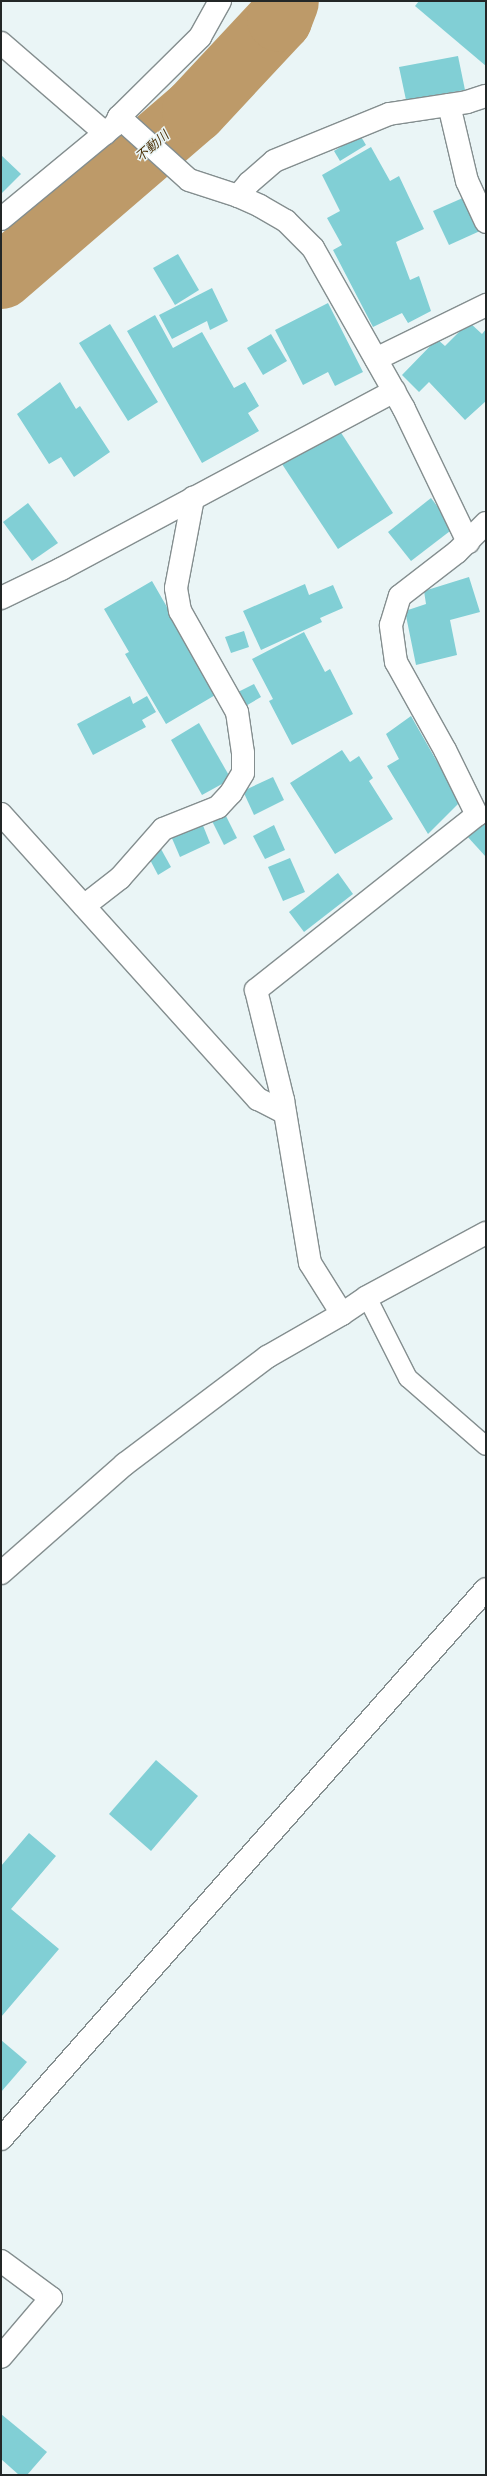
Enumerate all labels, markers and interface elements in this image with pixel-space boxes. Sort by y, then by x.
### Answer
water label: 不動川 [132,127,172,165]

